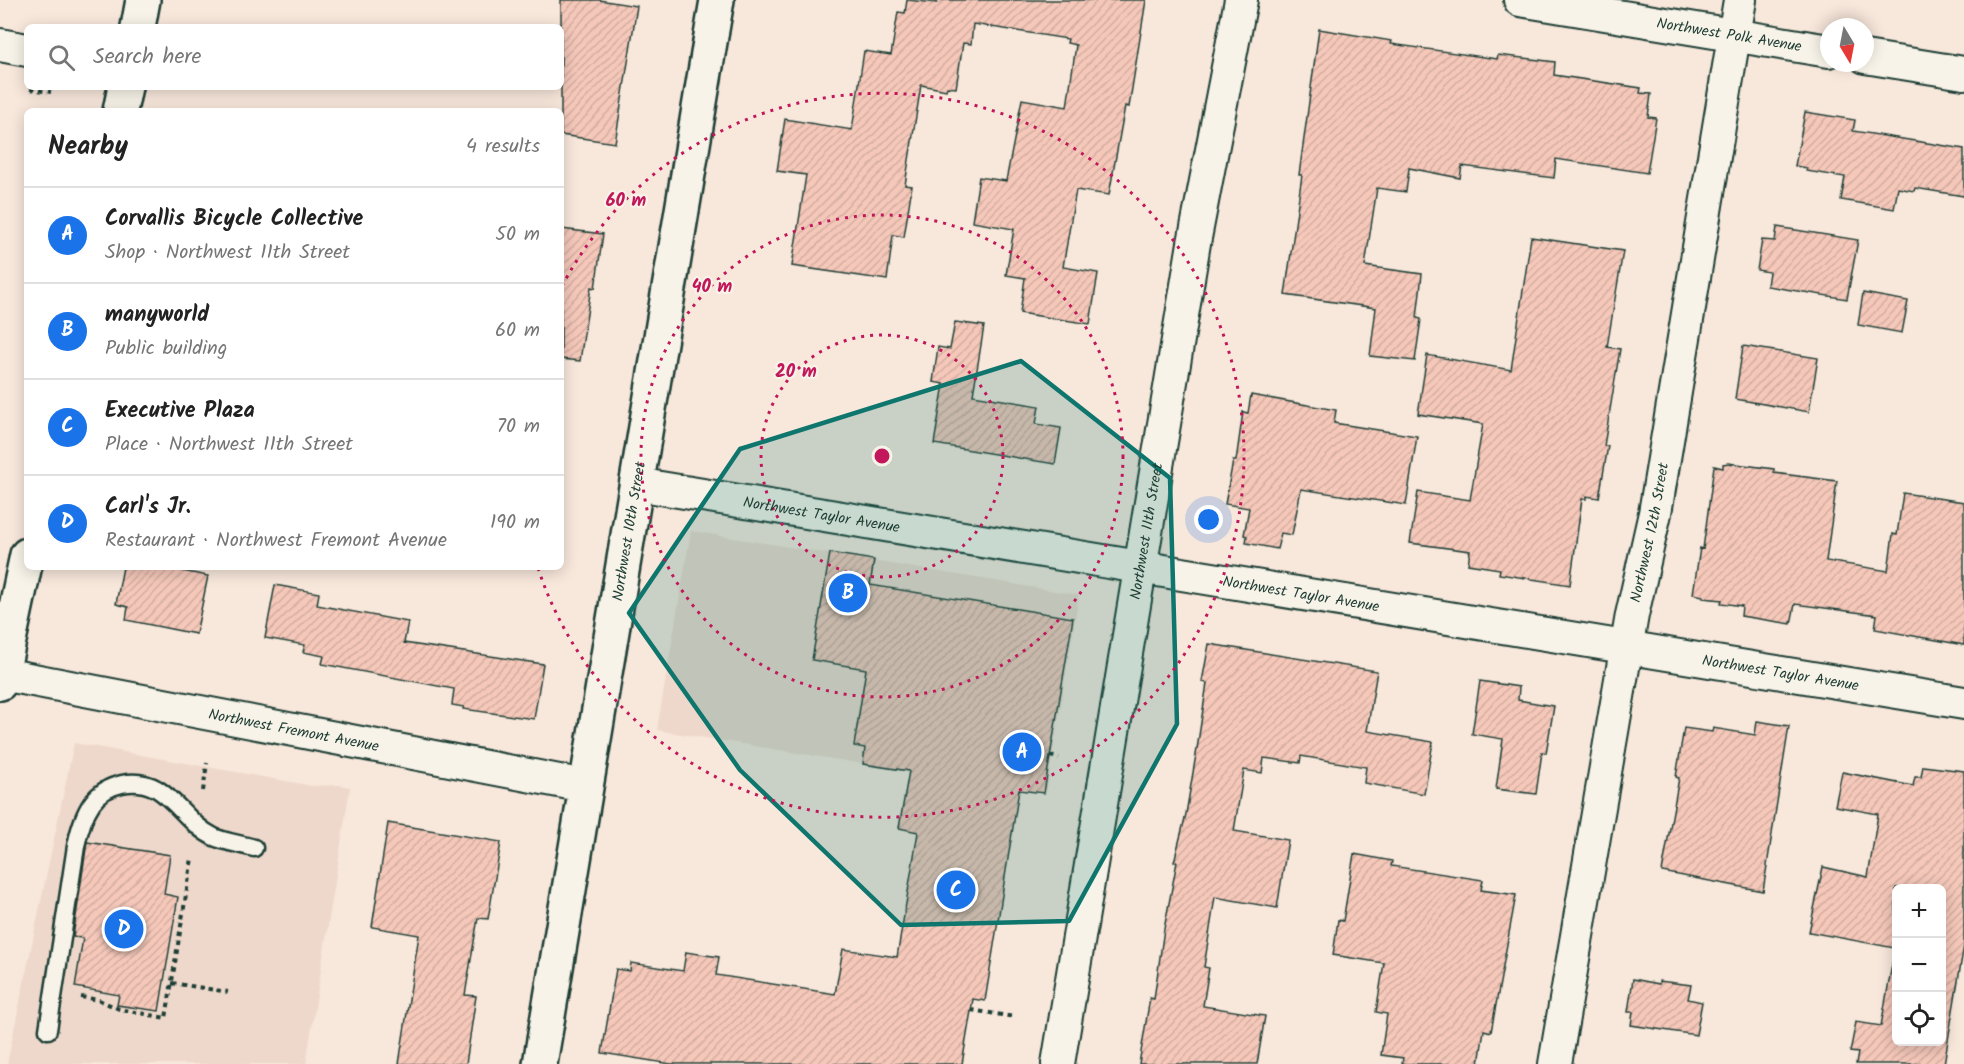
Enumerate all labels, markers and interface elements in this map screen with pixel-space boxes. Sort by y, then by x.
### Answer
street label: Northwest Polk Avenue [1655,12,1804,59]
north arrow [1820,18,1874,72]
search box [24,24,564,90]
text: Search here [93,40,201,75]
icon: search [45,41,78,74]
text: Nearby [48,126,128,168]
text: 4 results [466,131,540,163]
text: 60 m [606,187,647,216]
text: Corvallis Bicycle Collective [105,202,363,237]
text: A [61,219,74,251]
text: 50 m [495,219,540,251]
text: Shop · Northwest 11th Street [105,237,350,269]
text: 40 m [692,273,733,302]
text: manyworld [105,298,209,333]
text: B [61,315,74,347]
text: 60 m [495,315,540,347]
text: Public building [105,333,227,365]
text: 20 m [775,358,817,387]
text: Executive Plaza [105,394,255,429]
text: C [61,411,74,443]
text: 70 m [497,411,540,443]
text: Place · Northwest 11th Street [105,429,353,461]
centre of rings [872,446,892,466]
street label: Northwest 10th Street [606,460,653,603]
street label: Northwest 11th Street [1124,461,1170,602]
street label: Northwest 12th Street [1624,461,1676,605]
text: Carl's Jr. [105,490,191,525]
street label: Northwest Taylor Avenue [741,491,902,540]
your location [1194,505,1223,534]
text: D [61,507,74,539]
text: 190 m [490,507,540,539]
text: Restaurant · Northwest Fremont Avenue [105,525,447,557]
pin: B [828,570,868,616]
street label: Northwest Taylor Avenue [1221,570,1381,619]
street label: Northwest Taylor Avenue [1700,649,1861,699]
street label: Northwest Fremont Avenue [206,703,381,759]
pin: A [1002,730,1042,774]
pin: C [936,868,976,912]
map controls [1892,884,1946,1046]
button: + [1892,884,1946,938]
pin: D [104,906,144,952]
button: − [1892,938,1946,992]
button: locate [1892,992,1946,1046]

